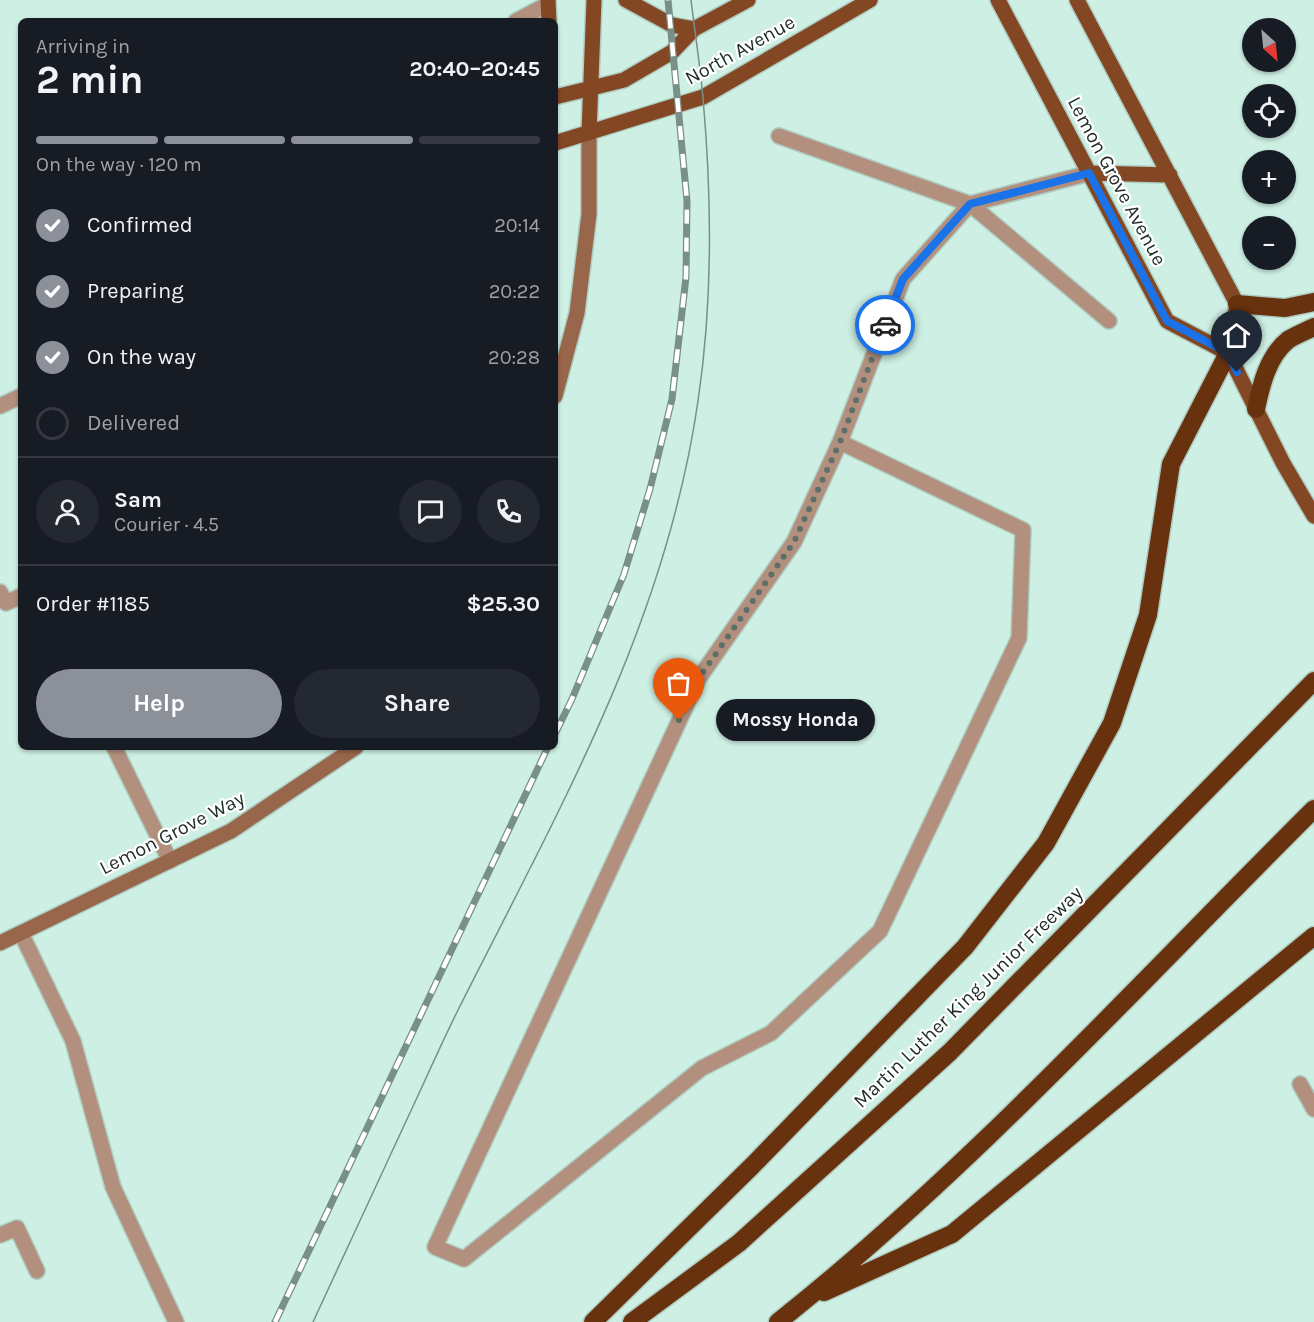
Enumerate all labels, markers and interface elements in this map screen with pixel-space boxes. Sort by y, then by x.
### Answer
street label: North Avenue [681,10,799,90]
north arrow [1242,18,1296,72]
map controls [1242,18,1296,270]
text: Arriving in [36,35,130,58]
text: 20:40–20:45 [409,56,540,82]
text: 2 min [36,57,144,103]
button: locate [1242,84,1296,138]
street label: Lemon Grove Avenue [1063,93,1171,269]
button: + [1242,150,1296,204]
text: On the way · 120 m [36,153,202,176]
icon: check [36,209,69,242]
text: Confirmed [87,212,193,238]
text: 20:14 [494,214,540,237]
button: − [1242,216,1296,270]
icon: check [36,275,69,308]
text: Preparing [87,278,184,304]
text: 20:22 [489,280,540,303]
courier [855,295,915,355]
icon: car [869,309,902,342]
pin [1211,310,1262,372]
icon: home [1220,319,1253,352]
icon: check [36,341,69,374]
text: On the way [87,344,196,370]
text: 20:28 [488,346,540,369]
text: Delivered [87,410,180,436]
button: person [36,480,99,543]
button: chat [399,480,462,543]
button: phone [477,480,540,543]
text: Sam [114,487,162,513]
text: Courier · 4.5 [114,513,219,536]
text: Order #1185 [36,591,150,617]
text: $25.30 [466,591,540,617]
pin [653,658,704,720]
icon: bag [662,667,695,700]
button: Help [36,669,282,738]
button: Share [294,669,540,738]
callout: Mossy Honda [715,699,874,741]
text: Mossy Honda [732,708,859,731]
street label: Lemon Grove Way [96,786,248,880]
street label: Martin Luther King Junior Freeway [849,881,1087,1113]

